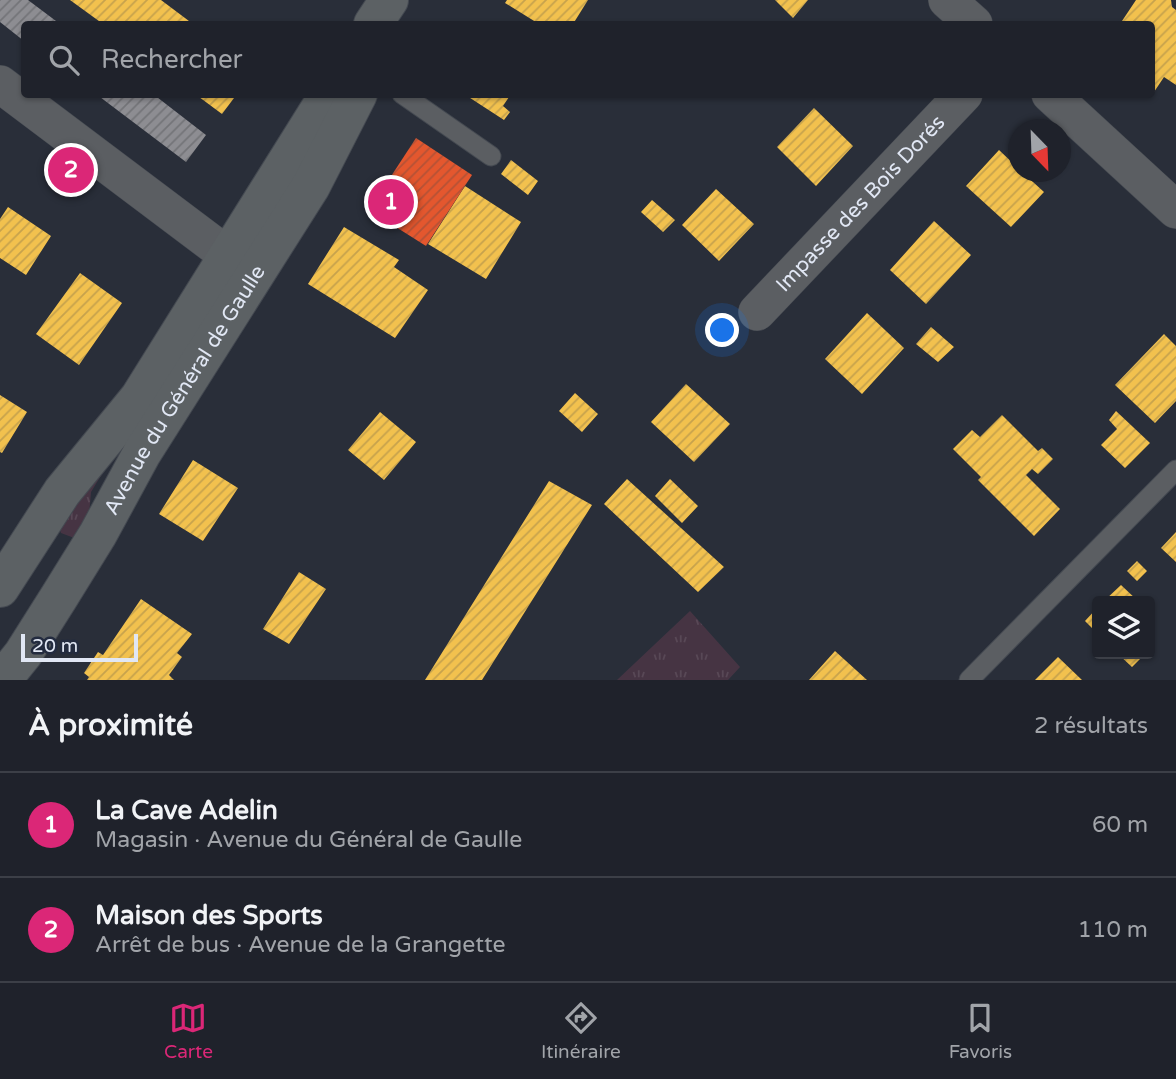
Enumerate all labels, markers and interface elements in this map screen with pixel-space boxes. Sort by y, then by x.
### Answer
search box [21,21,1155,98]
icon: search [45,41,83,79]
text: Rechercher [101,44,243,75]
street label: Impasse des Bois Dorés [771,110,950,297]
north arrow [1008,119,1071,182]
pin: 2 [48,144,94,196]
pin: 1 [368,176,414,228]
street label: Avenue du Général de Gaulle [98,260,270,519]
your location [705,313,739,347]
map controls [1092,596,1155,659]
button: layers [1092,596,1155,659]
scale bar [21,631,138,663]
text: 20 m [32,635,78,657]
text: À proximité [28,707,193,744]
text: 2 résultats [1034,712,1148,740]
text: La Cave Adelin [95,795,278,826]
text: 1 [44,811,58,839]
text: 60 m [1092,811,1148,839]
text: Magasin · Avenue du Général de Gaulle [95,826,522,854]
text: Maison des Sports [95,900,323,931]
text: 2 [44,916,58,944]
text: 110 m [1078,916,1148,944]
text: Arrêt de bus · Avenue de la Grangette [95,931,506,959]
tab: Carte [164,999,213,1063]
tab: Itinéraire [541,999,621,1063]
tab: Favoris [949,999,1012,1063]

